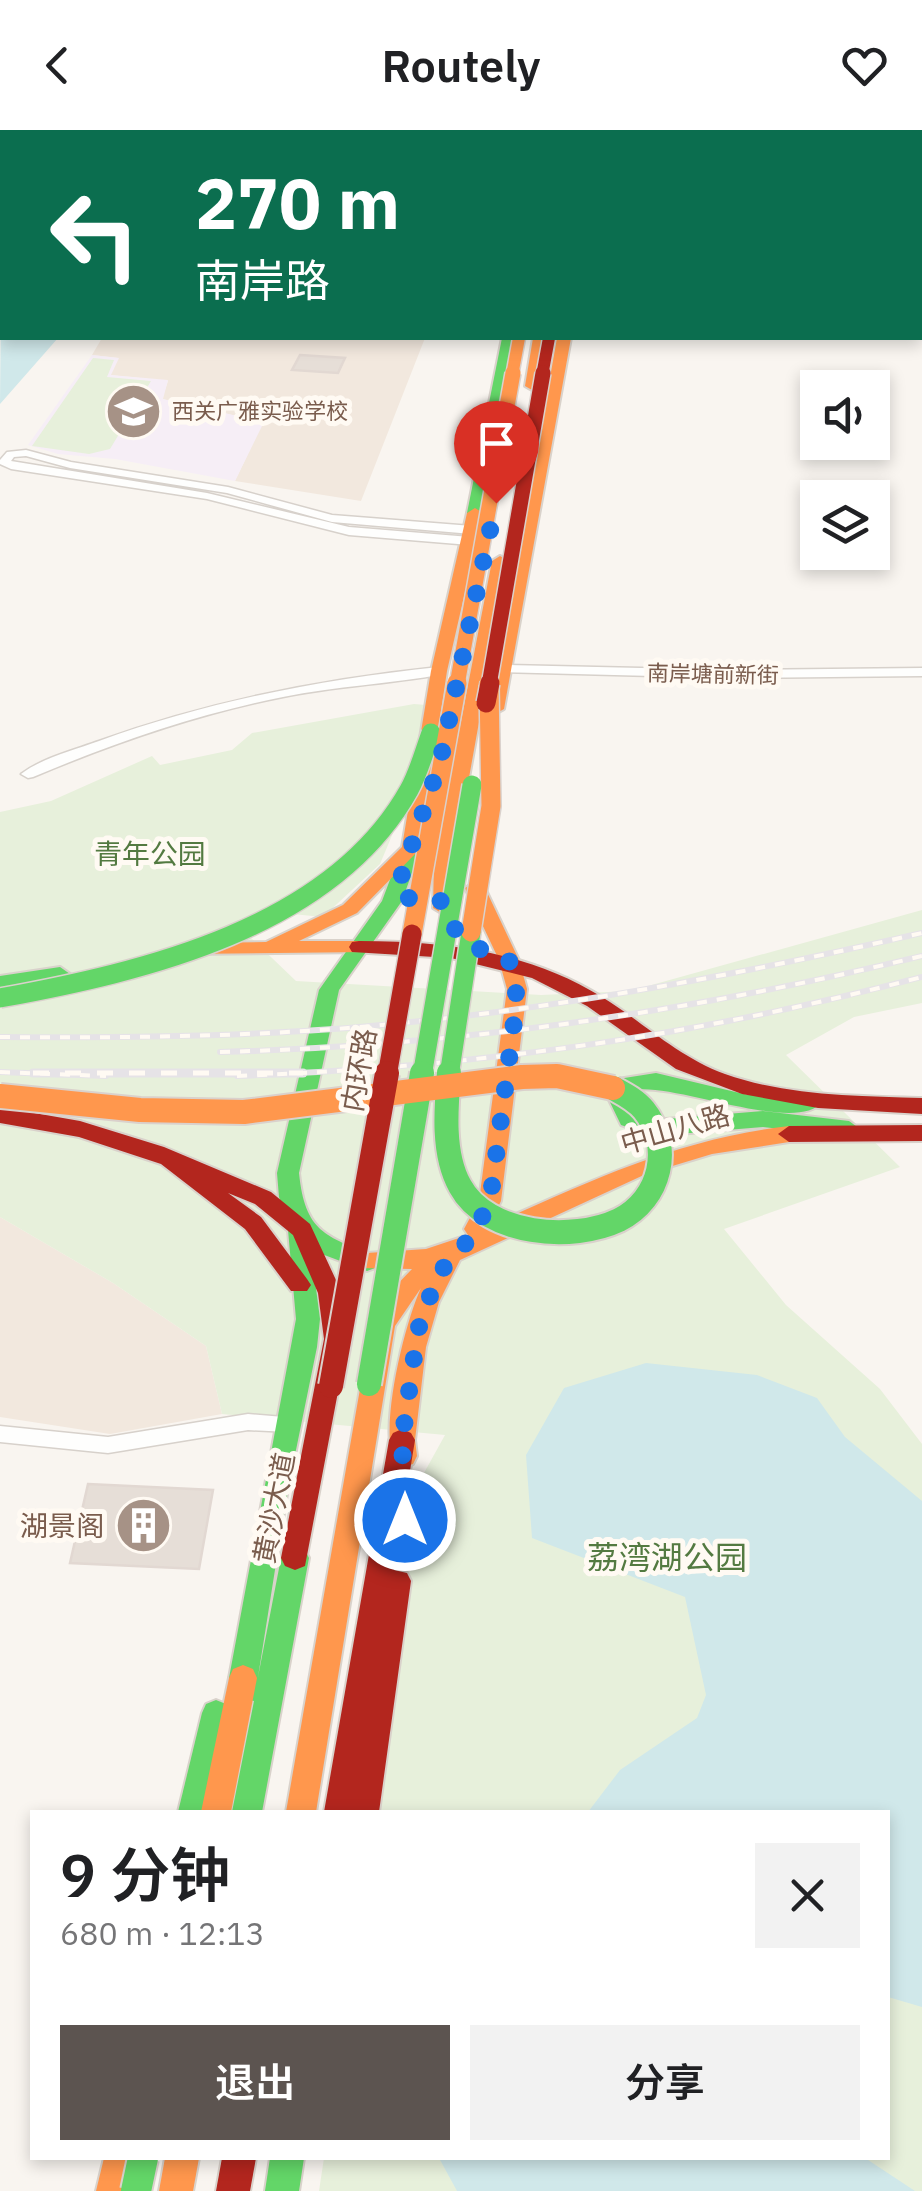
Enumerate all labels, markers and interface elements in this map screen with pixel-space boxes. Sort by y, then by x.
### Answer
text: Routely [381,36,541,94]
icon: back [30,38,85,93]
icon: heart [837,38,892,93]
text: 270 m [195,157,400,248]
icon: left [30,170,160,300]
text: 南岸路 [195,251,330,309]
map controls [800,370,890,570]
button: sound [800,370,890,460]
school or university icon: 西关广雅实验学校 [103,381,163,441]
place label: 西关广雅实验学校 [172,396,348,425]
pin [454,401,539,504]
icon: arrive [469,416,524,471]
button: layers [800,480,890,570]
street label: 南岸塘前新街 [647,658,779,689]
park label: 青年公园 [94,835,206,872]
street label: 内环路 [333,1025,384,1114]
street label: 中山八路 [616,1095,734,1162]
street label: 黄沙大道 [245,1449,302,1566]
position arrow [353,1468,457,1572]
building icon: 湖景阁 [113,1496,173,1556]
place label: 湖景阁 [20,1507,104,1544]
park label: 荔湾湖公园 [587,1536,747,1578]
text: 9 分钟 [60,1835,230,1914]
button: close [755,1843,860,1948]
text: 680 m · 12:13 [60,1912,265,1954]
button: 退出 [60,2025,450,2140]
button: 分享 [470,2025,860,2140]

